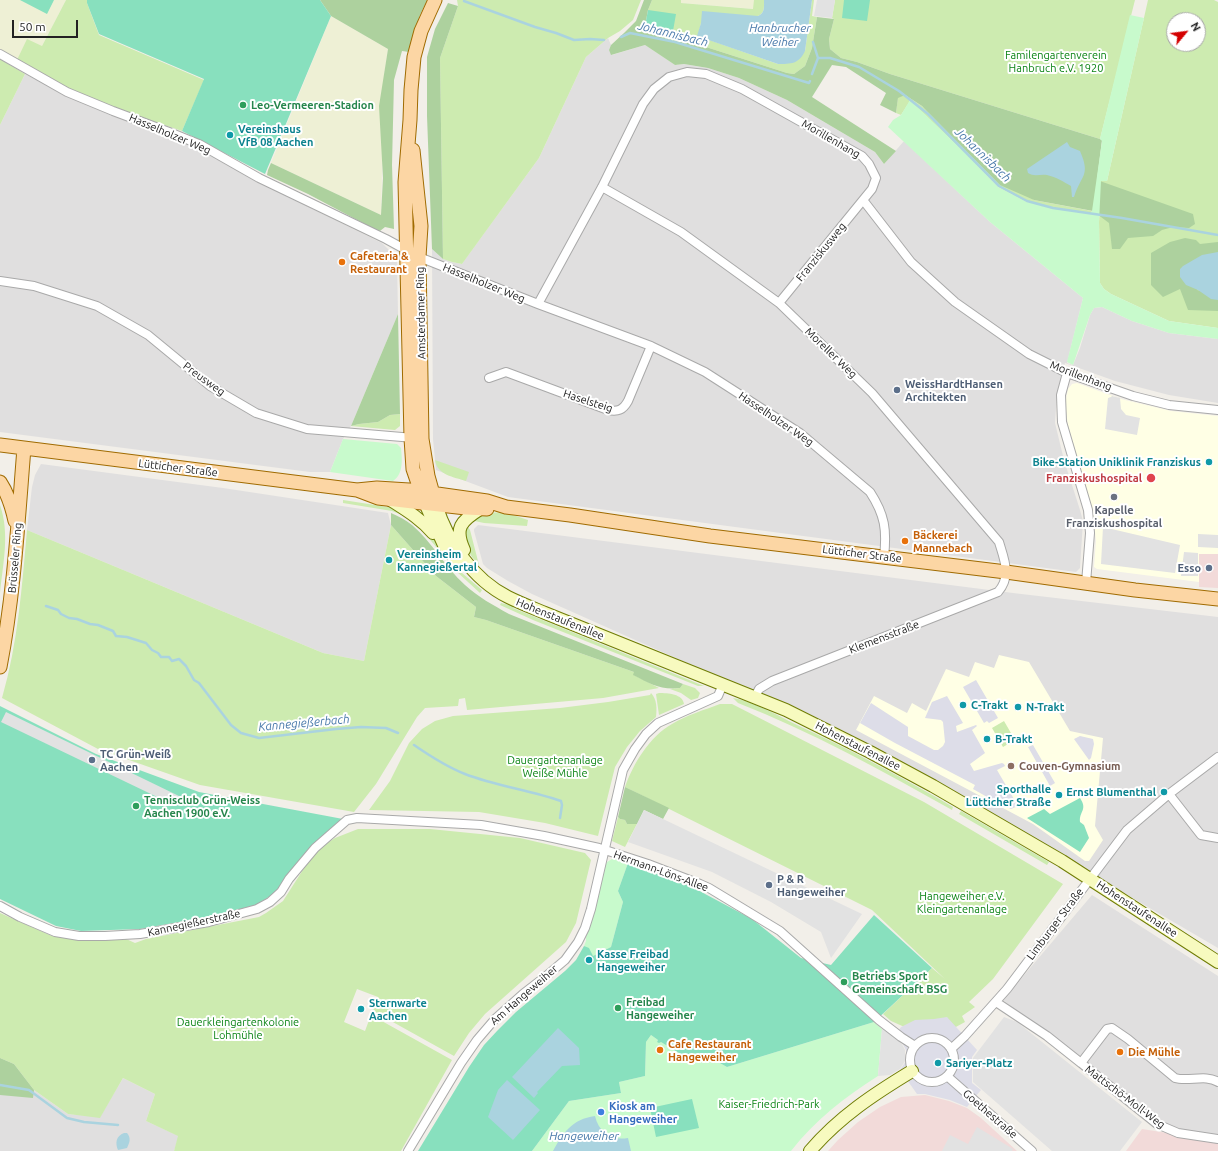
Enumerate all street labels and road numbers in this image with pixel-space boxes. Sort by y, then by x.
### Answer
street label: Hasselholzer Weg [127,111,213,157]
street label: Morillenhang [799,117,863,161]
street label: Franziskusweg [793,220,849,284]
street label: Hasselholzer Weg [441,260,527,306]
street label: Amsterdamer Ring [414,267,428,359]
street label: Moreller Weg [802,325,860,381]
street label: Morillenhang [1048,358,1114,394]
street label: Preusweg [180,359,228,399]
street label: Haselsteig [562,387,614,415]
street label: Hasselholzer Weg [736,389,816,449]
street label: Lütticher Straße [138,457,218,479]
street label: Brüsseler Ring [5,522,25,594]
street label: Lütticher Straße [822,543,902,565]
street label: Hohenstaufenallee [514,595,606,643]
street label: Klemensstraße [847,618,921,656]
street label: Hohenstaufenallee [813,719,903,773]
street label: Hermann-Löns-Allee [612,848,710,894]
street label: Hohenstaufenallee [1094,878,1180,940]
street label: Limburger Straße [1024,886,1086,962]
street label: Kannegießerstraße [146,907,242,939]
street label: Am Hangeweiher [488,962,560,1028]
street label: Mattschö-Moll-Weg [1082,1063,1168,1131]
street label: Goethestraße [960,1087,1020,1141]

